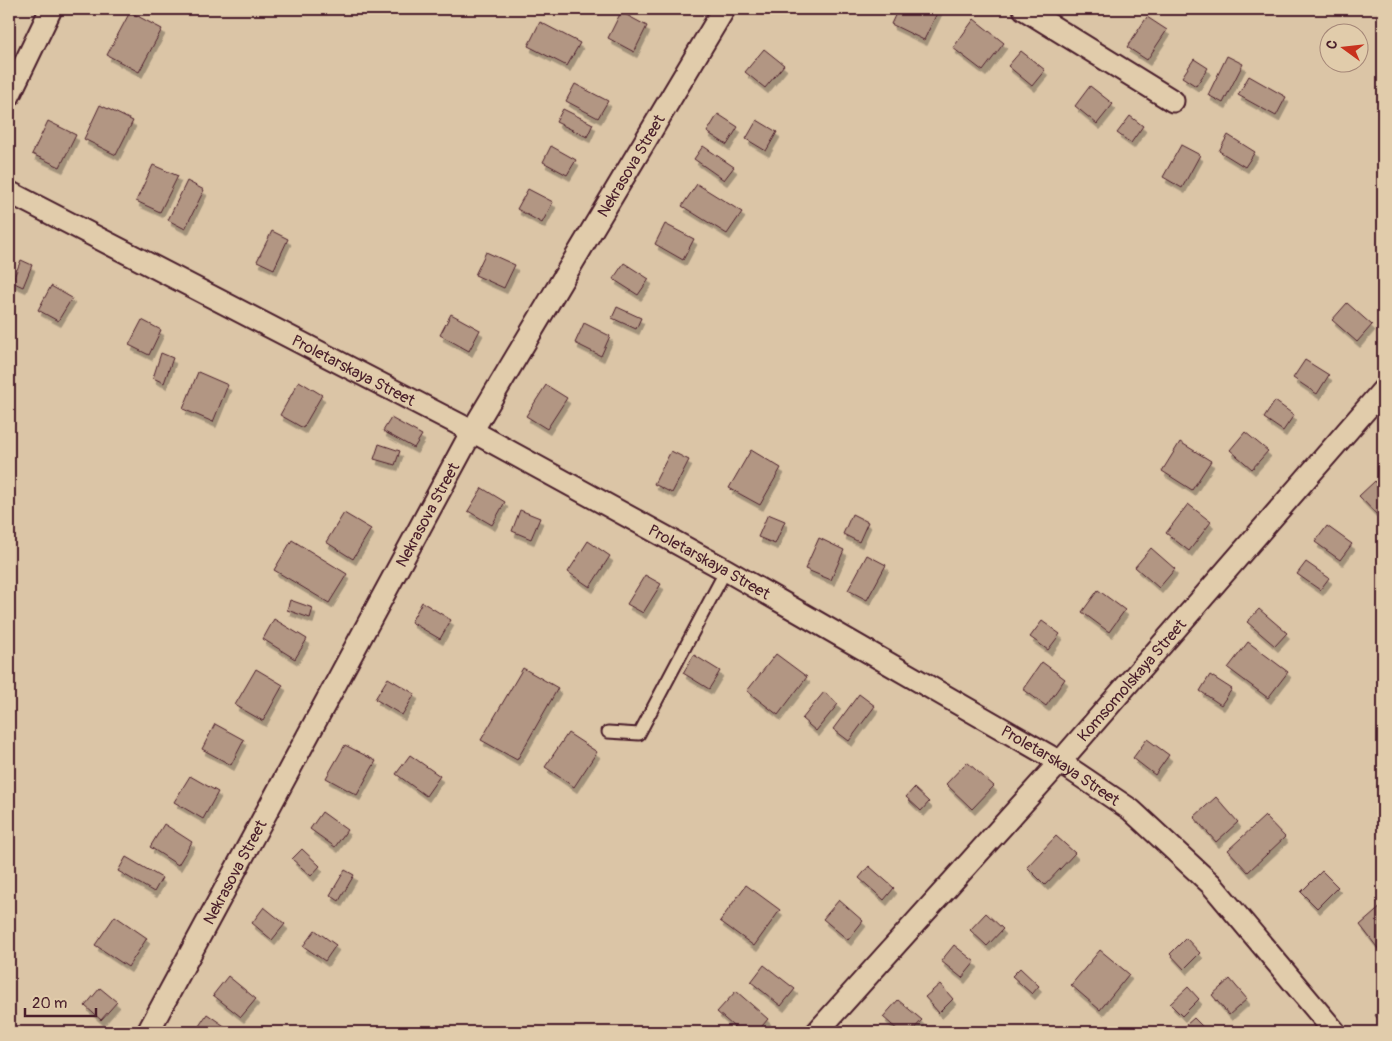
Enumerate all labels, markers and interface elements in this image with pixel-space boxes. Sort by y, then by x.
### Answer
north arrow [1320,22,1370,72]
text: С [1323,38,1341,51]
street label: Nekrasova Street [593,111,670,221]
street label: Proletarskaya Street [288,331,419,411]
street label: Nekrasova Street [392,459,464,571]
street label: Proletarskaya Street [645,520,774,605]
street label: Komsomolskaya Street [1073,615,1191,746]
street label: Proletarskaya Street [997,721,1124,811]
street label: Nekrasova Street [199,816,272,928]
scale bar [25,986,96,1018]
text: 20 m [32,994,67,1013]

